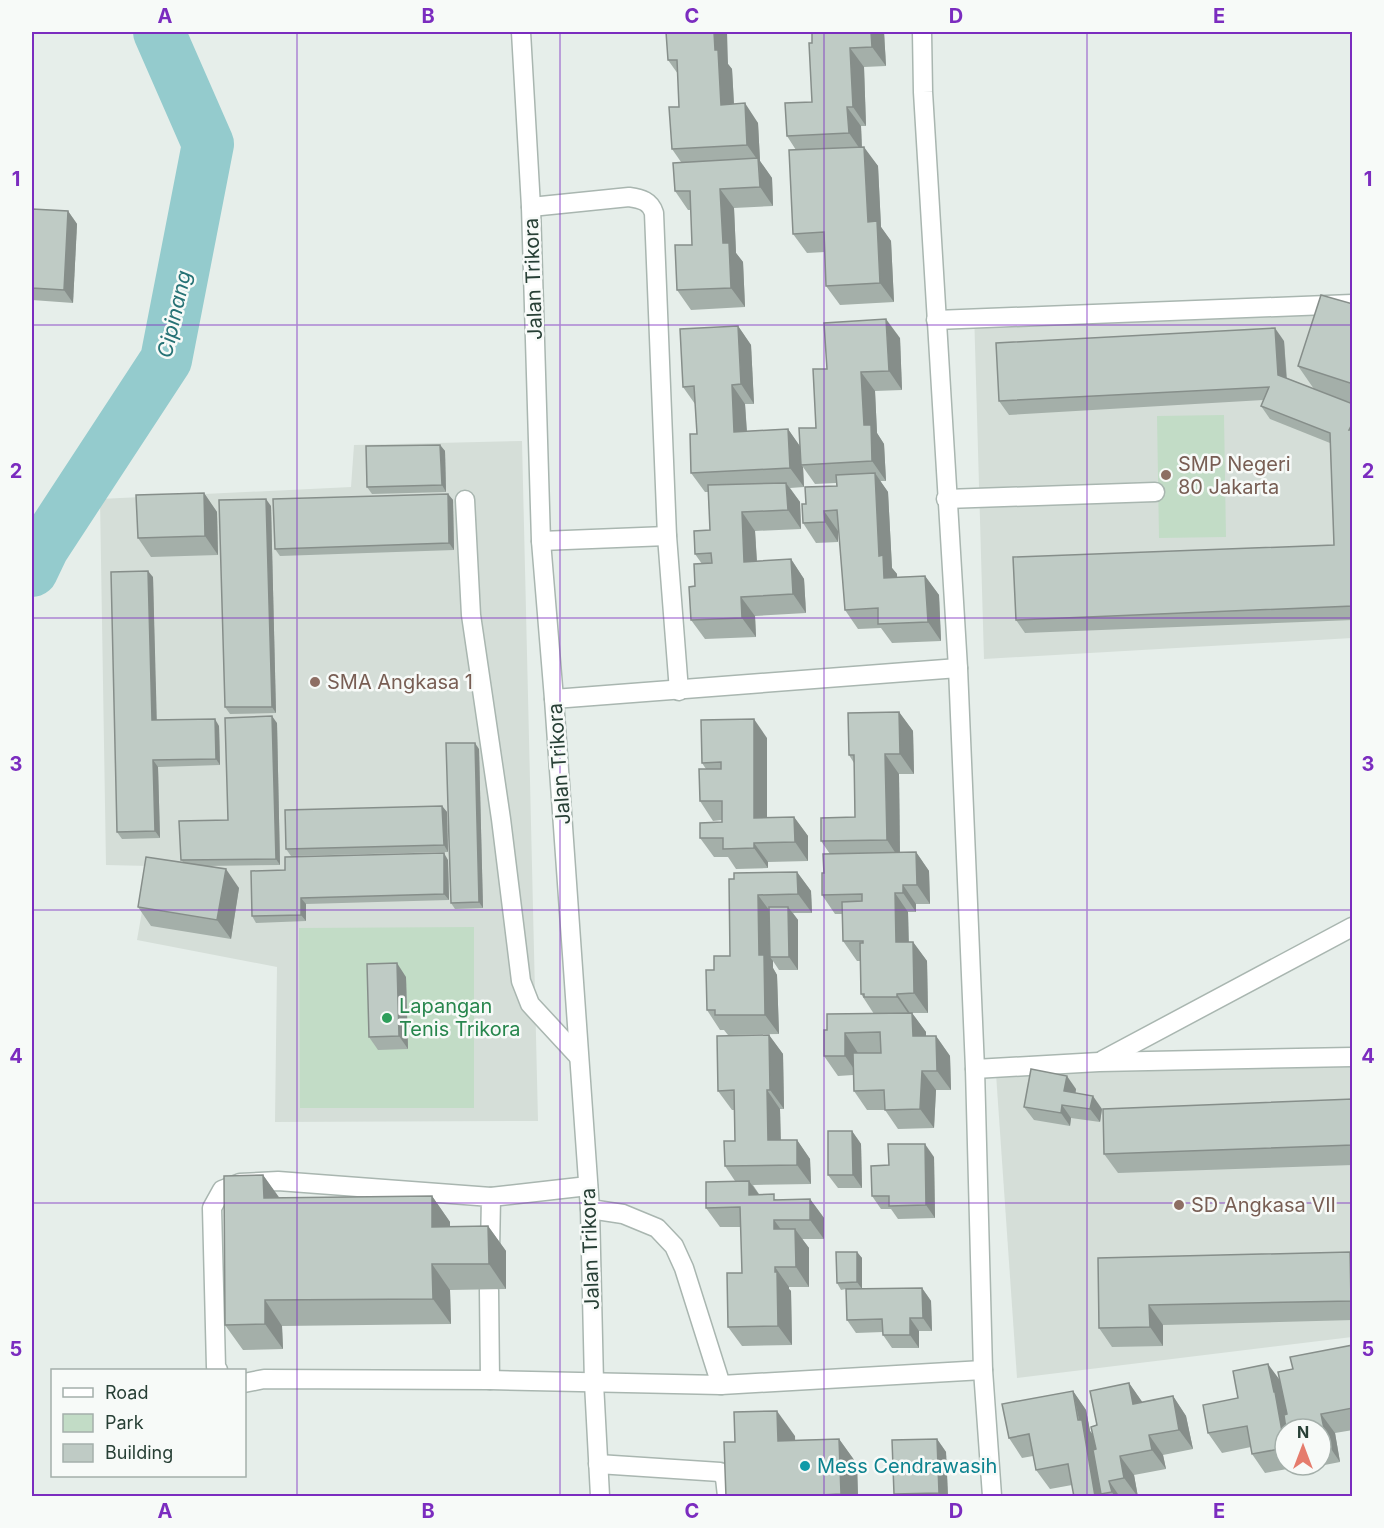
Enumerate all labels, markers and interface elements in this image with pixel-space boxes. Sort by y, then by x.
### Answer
text: A [158,4,173,28]
text: B [421,4,435,28]
text: C [685,4,699,28]
text: D [949,4,963,28]
text: E [1213,4,1225,28]
text: 1 [12,167,20,191]
text: 1 [1364,167,1372,191]
street label: Jalan Trikora [519,218,547,340]
water label: Cipinang [152,268,196,360]
place label: SMP Negeri 80 Jakarta [1178,452,1291,499]
text: 2 [10,459,22,483]
text: 2 [1362,459,1374,483]
marker: SMP Negeri 80 Jakarta [1159,468,1173,482]
place label: SMA Angkasa 1 [327,670,473,694]
marker: SMA Angkasa 1 [308,675,322,689]
street label: Jalan Trikora [543,702,575,826]
text: 3 [10,752,22,776]
text: 3 [1362,752,1374,776]
place label: Lapangan Tenis Trikora [399,994,521,1041]
marker: Lapangan Tenis Trikora [380,1011,394,1025]
text: 4 [9,1044,23,1068]
text: 4 [1361,1044,1375,1068]
street label: Jalan Trikora [576,1188,604,1310]
place label: SD Angkasa VII [1191,1193,1336,1217]
marker: SD Angkasa VII [1172,1198,1186,1212]
text: 5 [10,1337,22,1361]
text: 5 [1362,1337,1374,1361]
legend [51,1369,246,1477]
text: Road [105,1382,148,1403]
text: Park [105,1412,144,1433]
north arrow [1273,1417,1333,1477]
text: N [1297,1422,1309,1442]
text: Building [105,1442,173,1463]
place label: Mess Cendrawasih [817,1454,997,1478]
marker: Mess Cendrawasih [798,1459,812,1473]
text: A [158,1499,173,1523]
text: B [421,1499,435,1523]
text: C [685,1499,699,1523]
text: D [949,1499,963,1523]
text: E [1213,1499,1225,1523]

